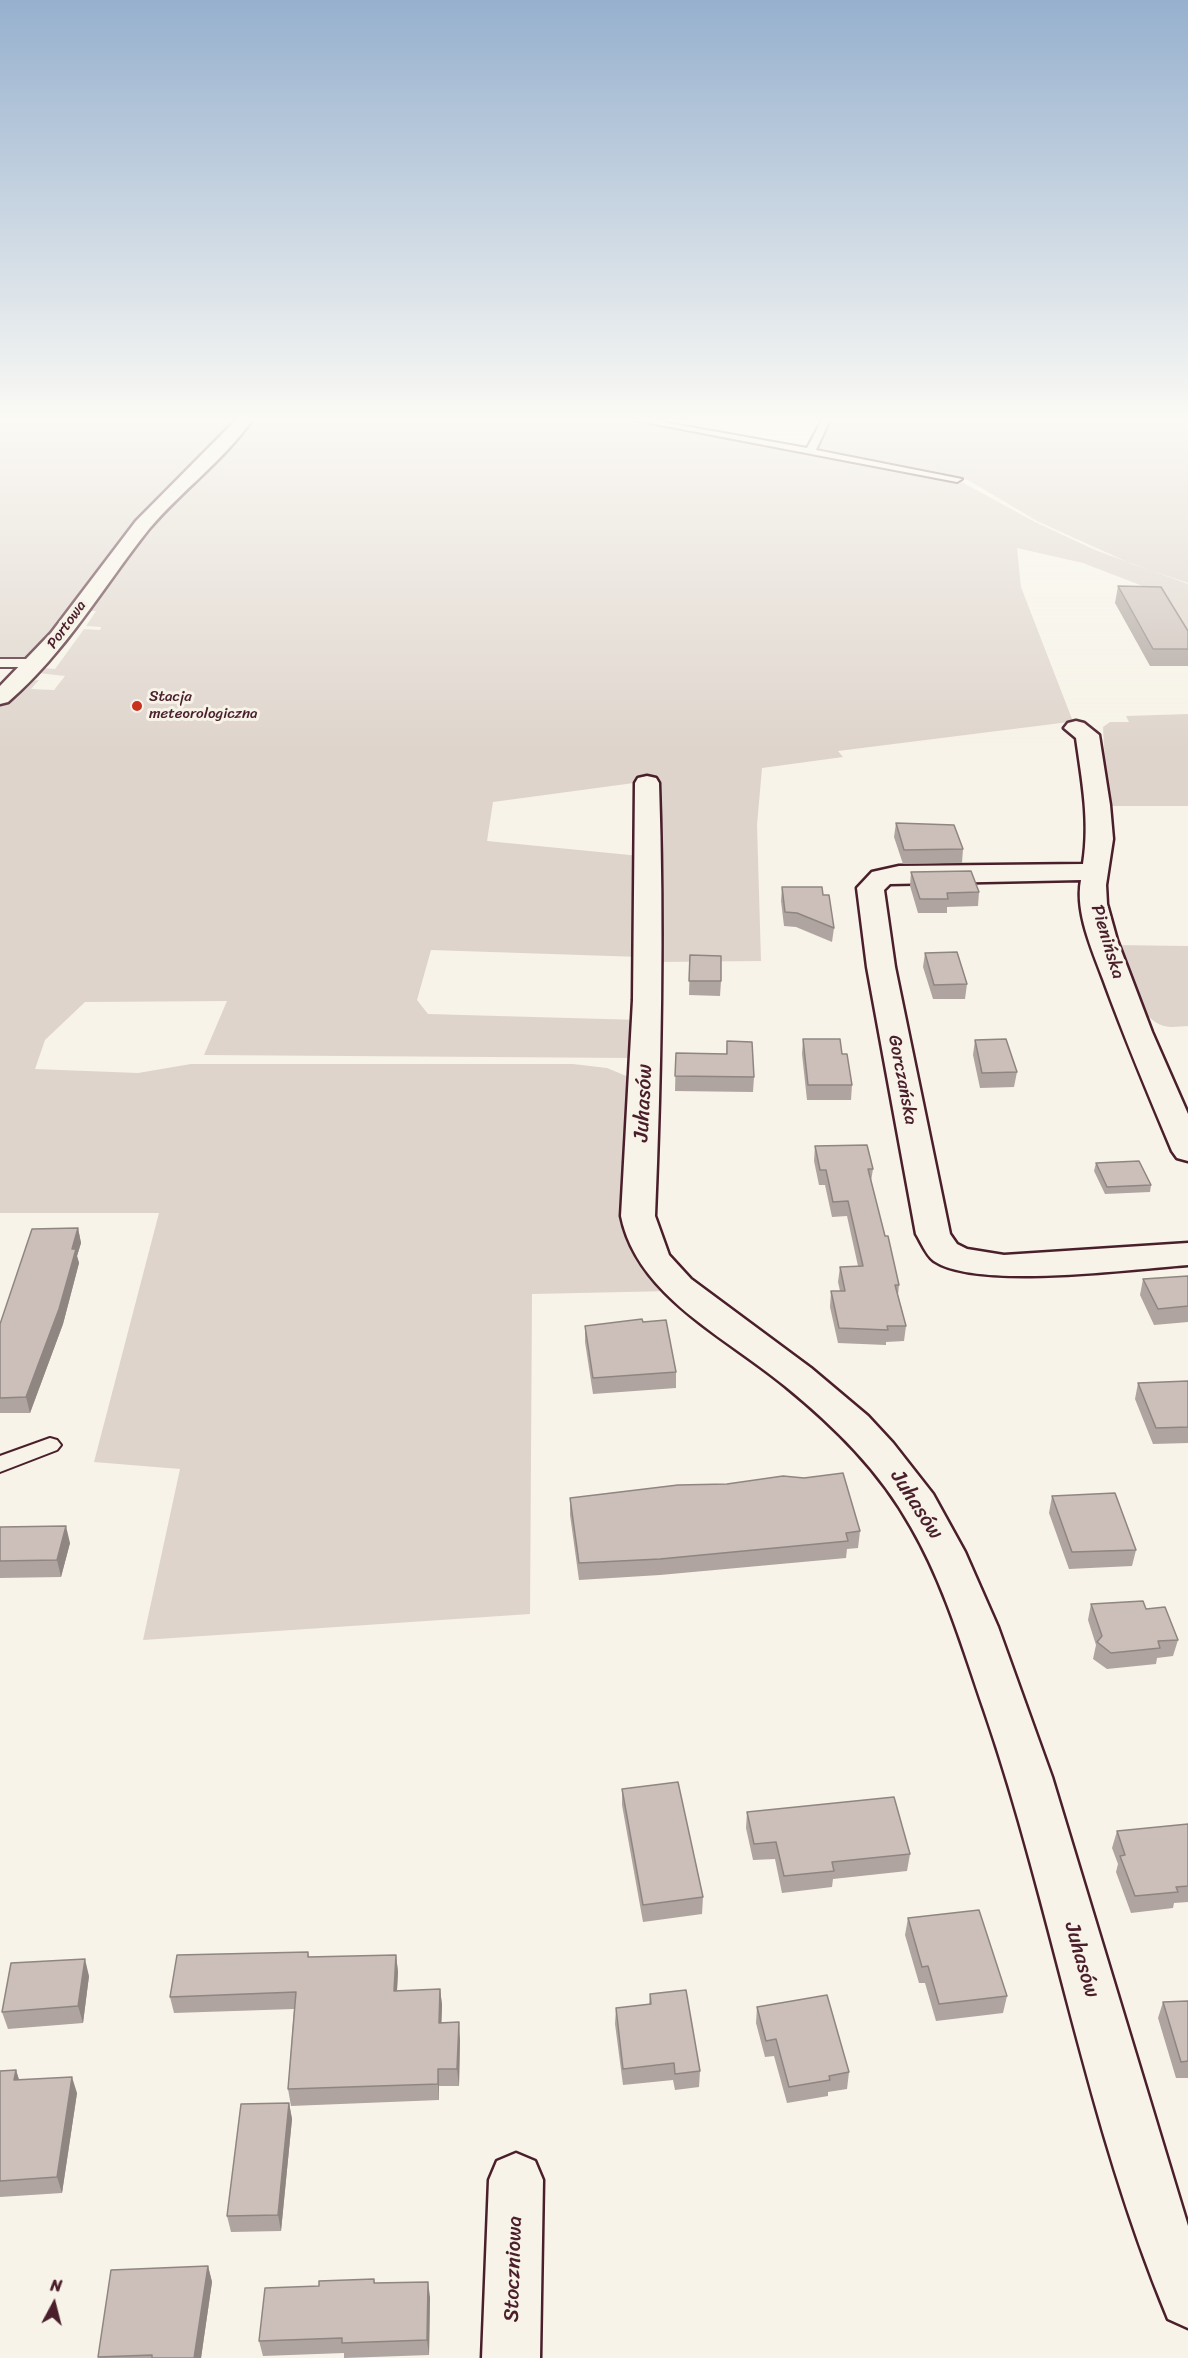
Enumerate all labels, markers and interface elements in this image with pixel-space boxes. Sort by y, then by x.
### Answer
street label: Portowa [44,597,90,653]
place label: Stacja meteorologiczna [149,688,258,723]
marker: Stacja meteorologiczna [130,699,144,713]
street label: Pienińska [1086,902,1128,982]
street label: Gorczańska [883,1033,921,1127]
street label: Juhasów [629,1064,659,1142]
street label: Juhasów [884,1466,948,1544]
street label: Juhasów [1058,1919,1104,2001]
street label: Stoczniowa [500,2216,528,2322]
text: N [49,2271,64,2301]
north arrow [24,2274,84,2334]

